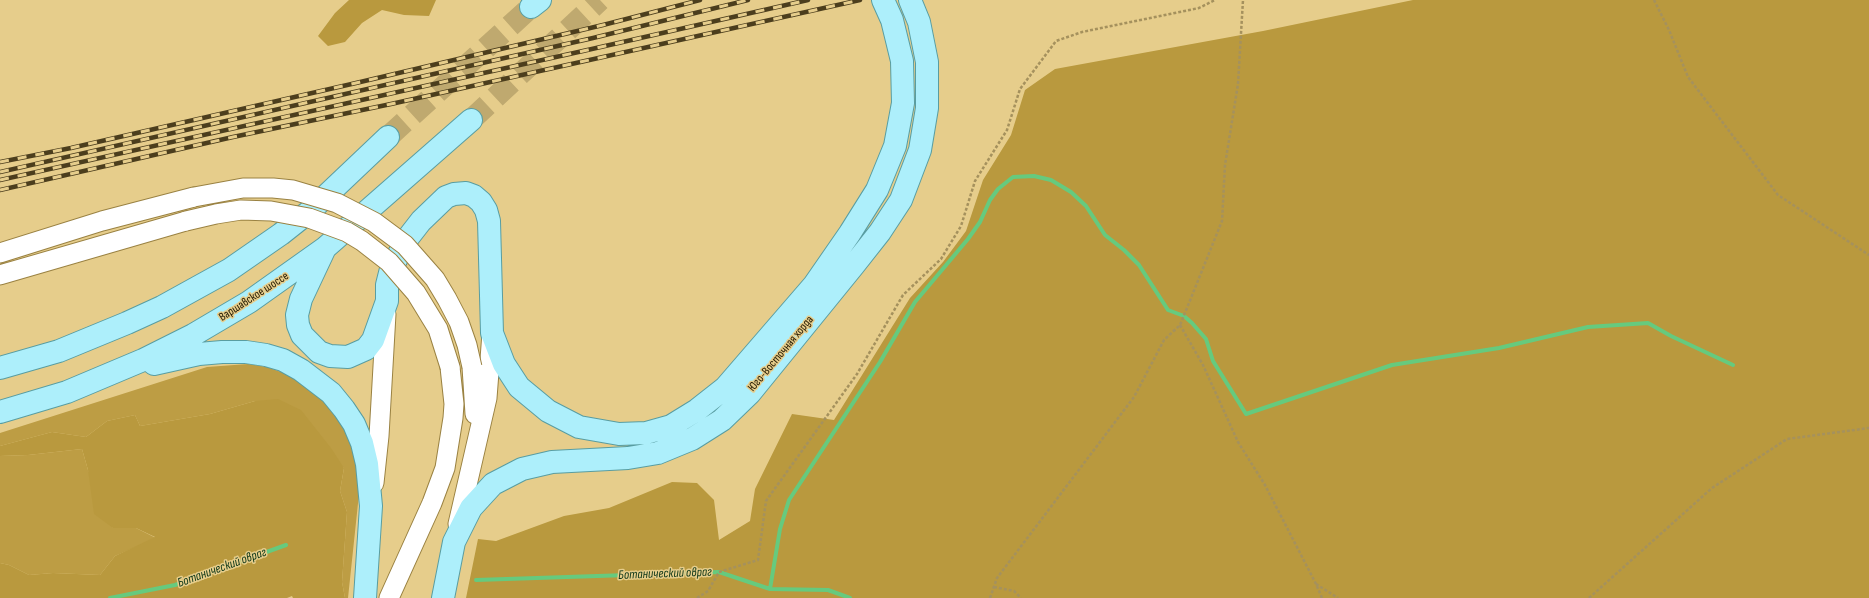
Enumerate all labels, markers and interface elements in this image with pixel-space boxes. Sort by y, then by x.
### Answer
street label: Варшавское шоссе [217,269,291,325]
street label: Юго-Восточная хорда [745,313,817,395]
water label: Ботанический овраг [175,545,269,591]
water label: Ботанический овраг [618,565,712,583]

